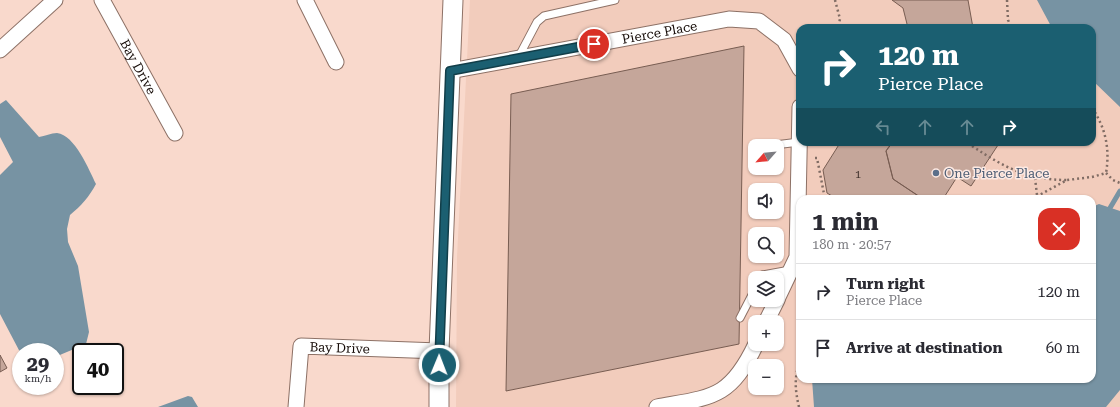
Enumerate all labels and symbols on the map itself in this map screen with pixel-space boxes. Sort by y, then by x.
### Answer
street label: Pierce Place [621,18,698,46]
pin [577,27,611,61]
street label: Bay Drive [117,37,160,97]
north arrow [748,139,784,175]
place label: One Pierce Place [944,166,1049,181]
house number: 1 [855,168,861,181]
marker: One Pierce Place [931,168,941,178]
street label: Bay Drive [309,339,370,356]
speed limit sign: 40 [72,343,124,395]
position arrow [418,344,460,386]

